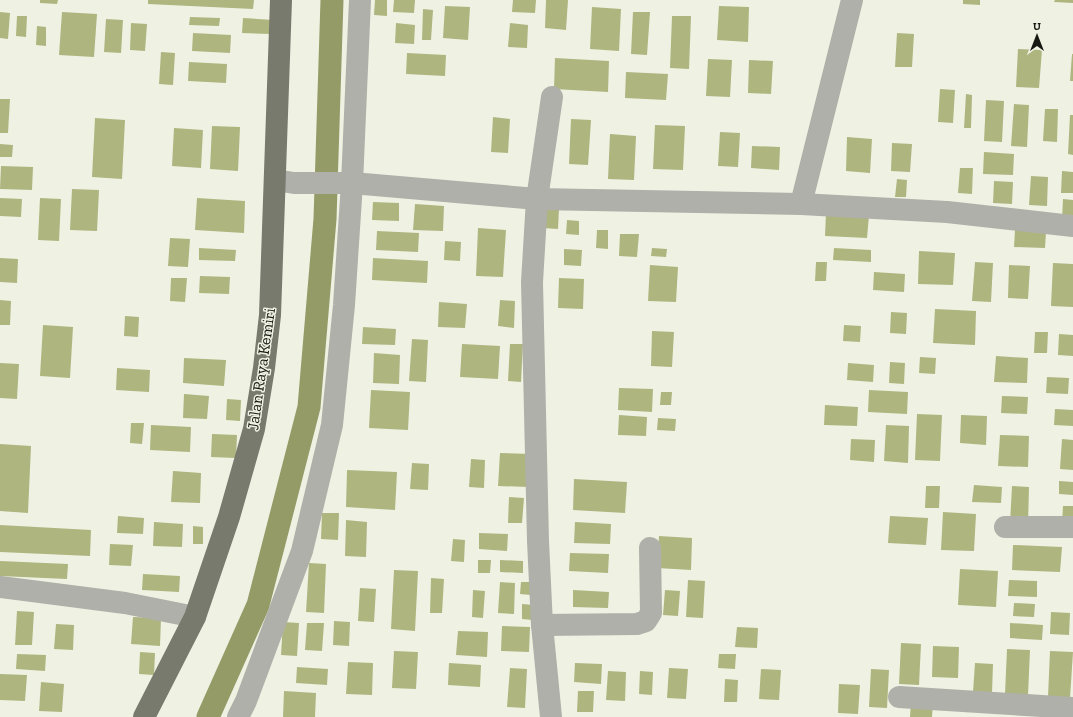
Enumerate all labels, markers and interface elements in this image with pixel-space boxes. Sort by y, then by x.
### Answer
north arrow [1017,16,1057,56]
text: U [1033,20,1041,33]
street label: Jalan Raya Kemiri [243,306,279,431]

